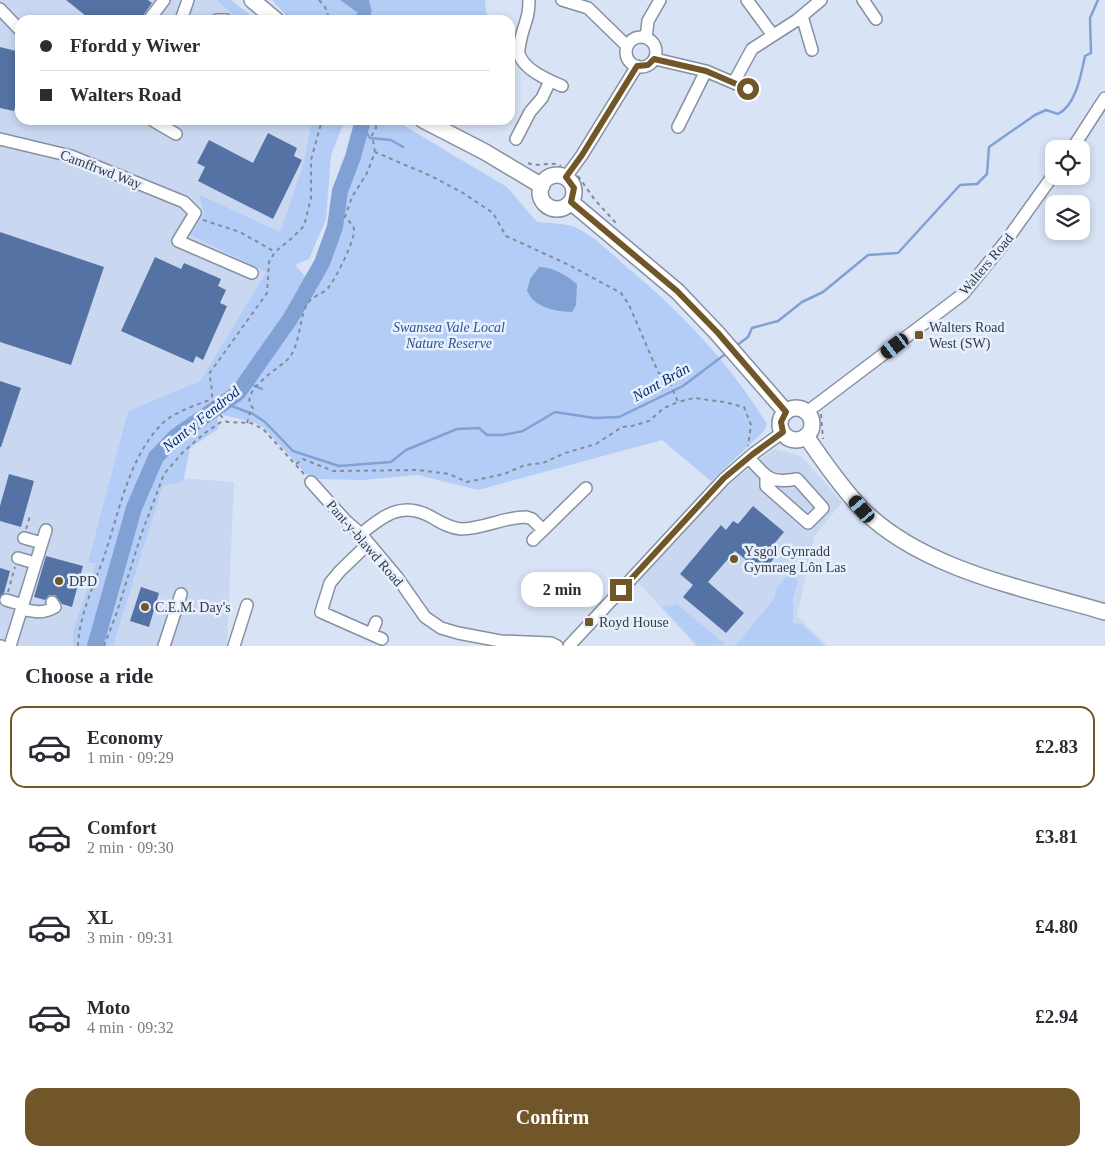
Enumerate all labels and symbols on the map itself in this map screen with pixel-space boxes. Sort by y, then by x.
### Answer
route start [737,78,759,100]
street label: Camffrwd Way [58,147,144,192]
street label: Walters Road [956,231,1016,298]
park label: Swansea Vale Local Nature Reserve [393,320,505,351]
place label: Walters Road West (SW) [929,320,1004,352]
marker: Walters Road West (SW) [913,329,925,341]
car [878,331,911,361]
water label: Nant Brân [629,360,692,405]
water label: Nant y Fendrod [158,383,243,456]
car [846,493,877,525]
street label: Pant-y-blawd Road [323,497,406,589]
place label: Ysgol Gynradd Gymraeg Lôn Las [744,544,846,575]
marker: Ysgol Gynradd Gymraeg Lôn Las [728,553,740,565]
callout: 2 min [521,572,604,608]
place label: DPD [69,574,97,589]
marker: DPD [53,575,65,587]
route end [610,579,632,601]
place label: C.E.M. Day's [155,600,231,615]
marker: C.E.M. Day's [139,601,151,613]
place label: Royd House [599,615,669,630]
marker: Royd House [583,616,595,628]

